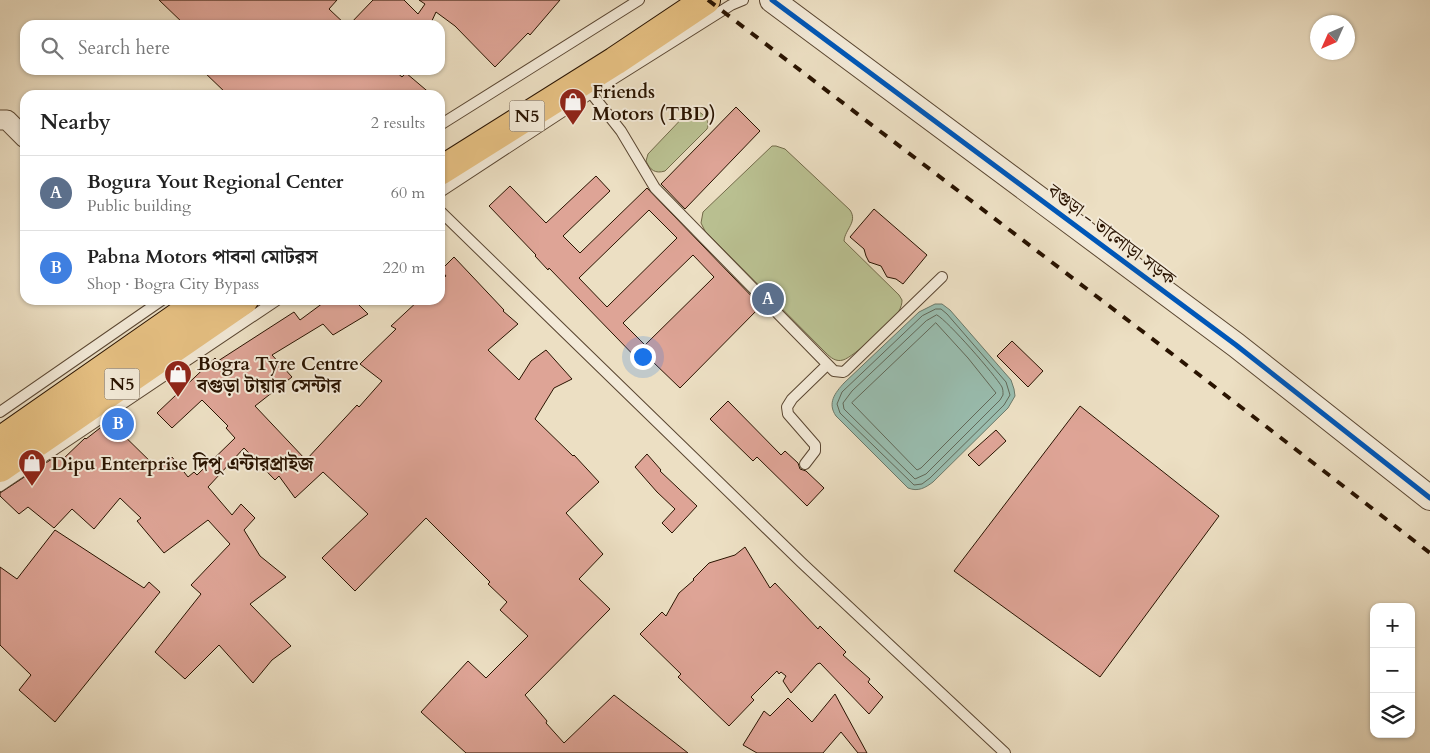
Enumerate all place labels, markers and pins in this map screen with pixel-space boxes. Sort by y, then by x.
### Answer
place label: Friends Motors (TBD) [592,79,716,127]
shop icon: Friends Motors (TBD) [558,87,588,126]
pin: A [752,280,784,318]
place label: Bogra Tyre Centre বগুড়া টায়ার সেন্টার [196,351,359,399]
shop icon: Bogra Tyre Centre বগুড়া টায়ার সেন্টার [163,359,193,398]
pin: B [102,405,134,443]
shop icon: Dipu Enterprise দিপু এন্টারপ্রাইজ [17,448,47,487]
place label: Dipu Enterprise দিপু এন্টারপ্রাইজ [51,451,315,477]

